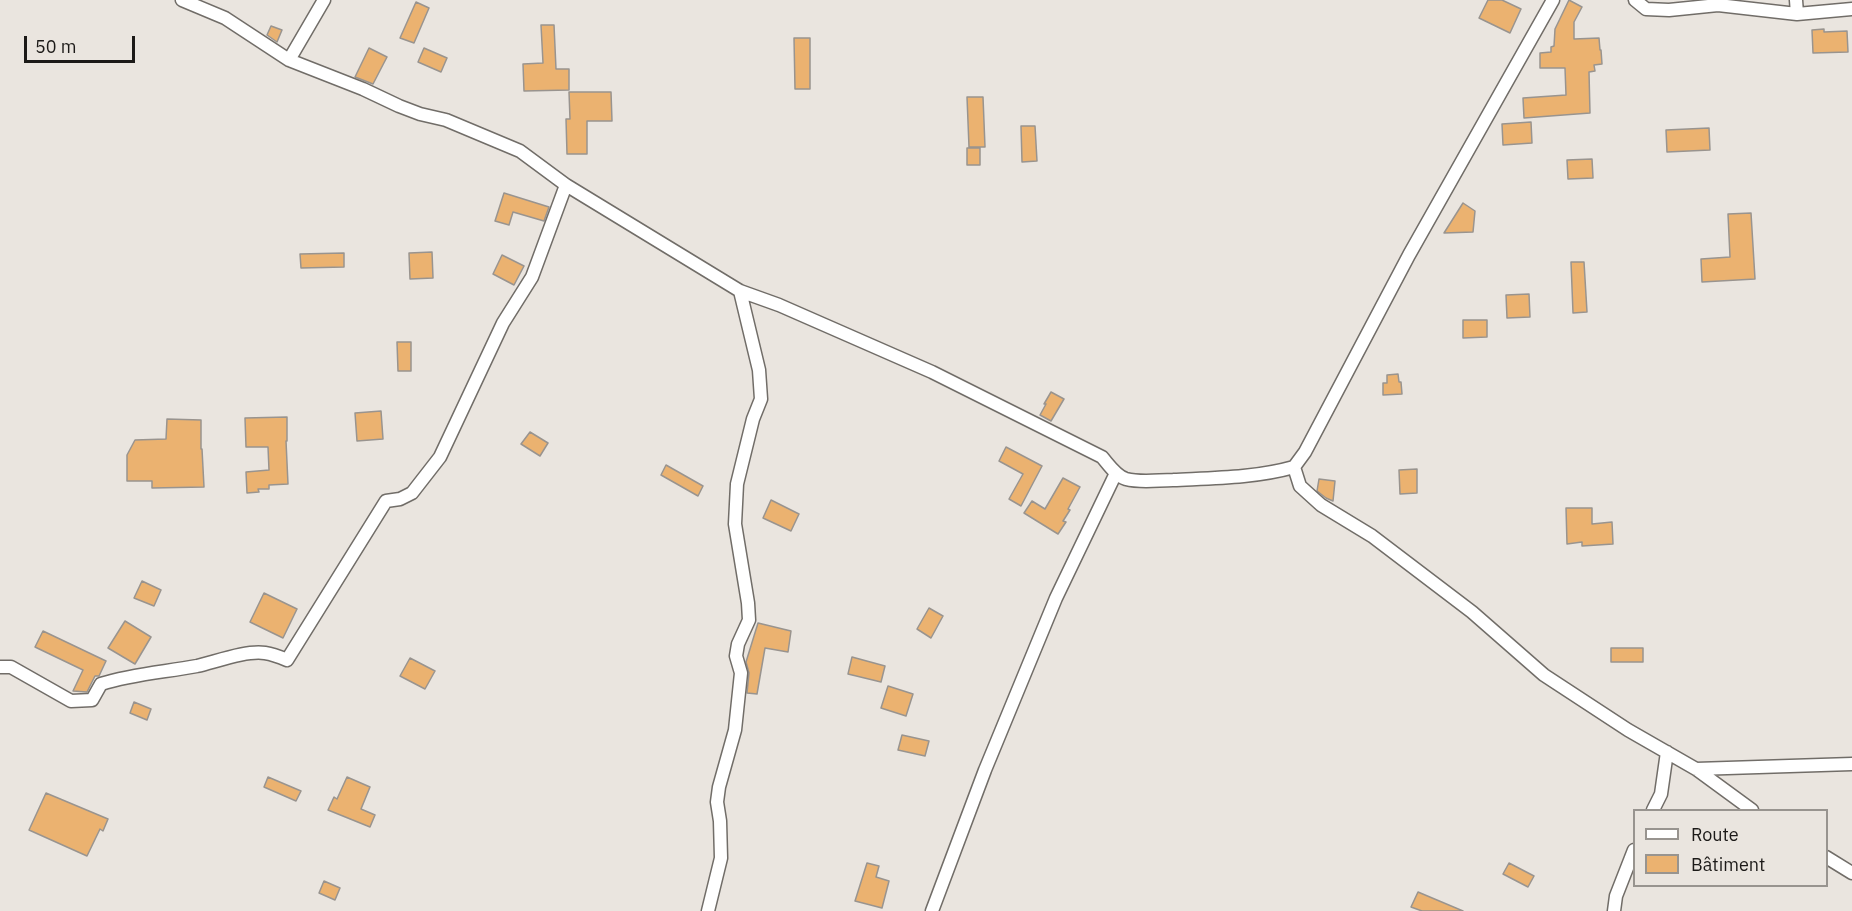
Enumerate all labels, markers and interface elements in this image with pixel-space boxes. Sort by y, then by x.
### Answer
scale bar [27,24,138,62]
text: 50 m [35,35,77,58]
legend [1633,809,1828,887]
text: Route [1691,823,1739,846]
text: Bâtiment [1691,853,1765,876]

